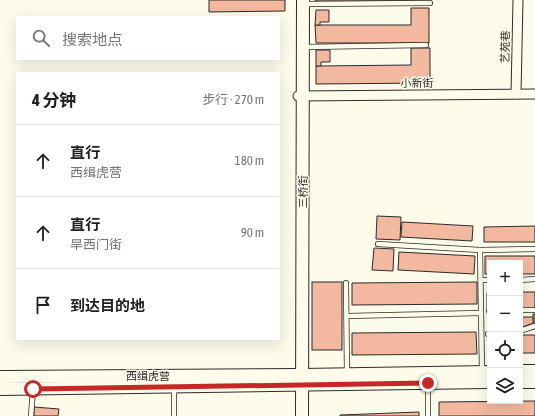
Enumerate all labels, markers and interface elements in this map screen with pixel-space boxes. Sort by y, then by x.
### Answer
search box [16,16,280,60]
icon: search [30,27,52,49]
street label: 艺苑巷 [499,30,511,64]
text: 搜索地点 [62,31,122,48]
street label: 小新街 [400,77,434,89]
text: 4 分钟 [32,90,76,110]
text: 步行 · 270 m [202,92,264,107]
text: 直行 [70,144,100,161]
icon: ahead [32,150,54,172]
text: 180 m [235,153,264,168]
text: 西缉虎营 [70,165,122,180]
street label: 三桥街 [297,176,309,209]
text: 直行 [70,216,100,233]
icon: ahead [32,222,54,244]
text: 90 m [241,225,264,240]
text: 旱西门街 [70,237,122,252]
map controls [487,260,523,404]
button: + [487,260,523,296]
icon: arrive [32,294,54,316]
button: − [487,296,523,332]
text: 到达目的地 [70,297,145,314]
button: locate [487,332,523,368]
button: layers [487,368,523,404]
street label: 西缉虎营 [126,370,170,382]
route end [419,374,437,392]
route start [24,380,42,398]

